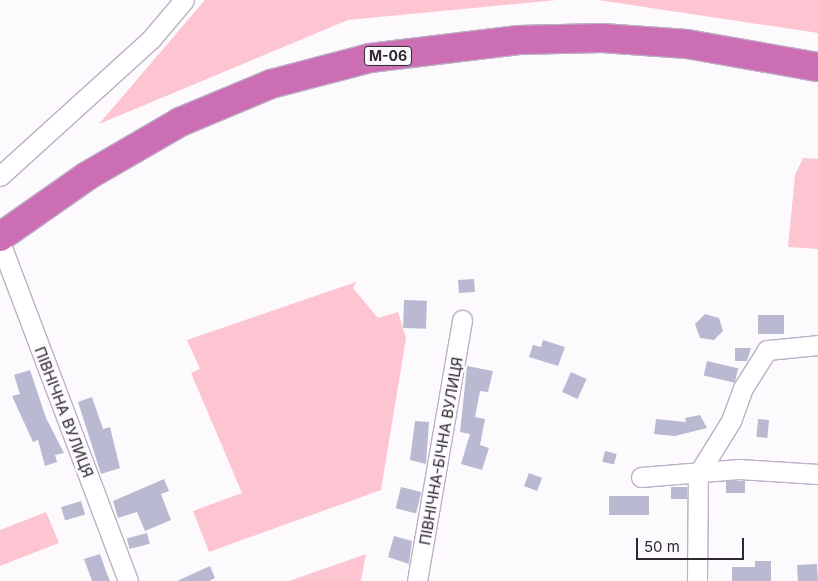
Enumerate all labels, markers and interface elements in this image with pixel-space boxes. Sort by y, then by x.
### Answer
road number: М-06 [363,44,413,68]
street label: ПІВНІЧНА ВУЛИЦЯ [31,344,97,480]
street label: ПІВНІЧНА-БІЧНА ВУЛИЦЯ [416,356,466,546]
scale bar [638,528,746,560]
text: 50 m [644,537,680,556]

